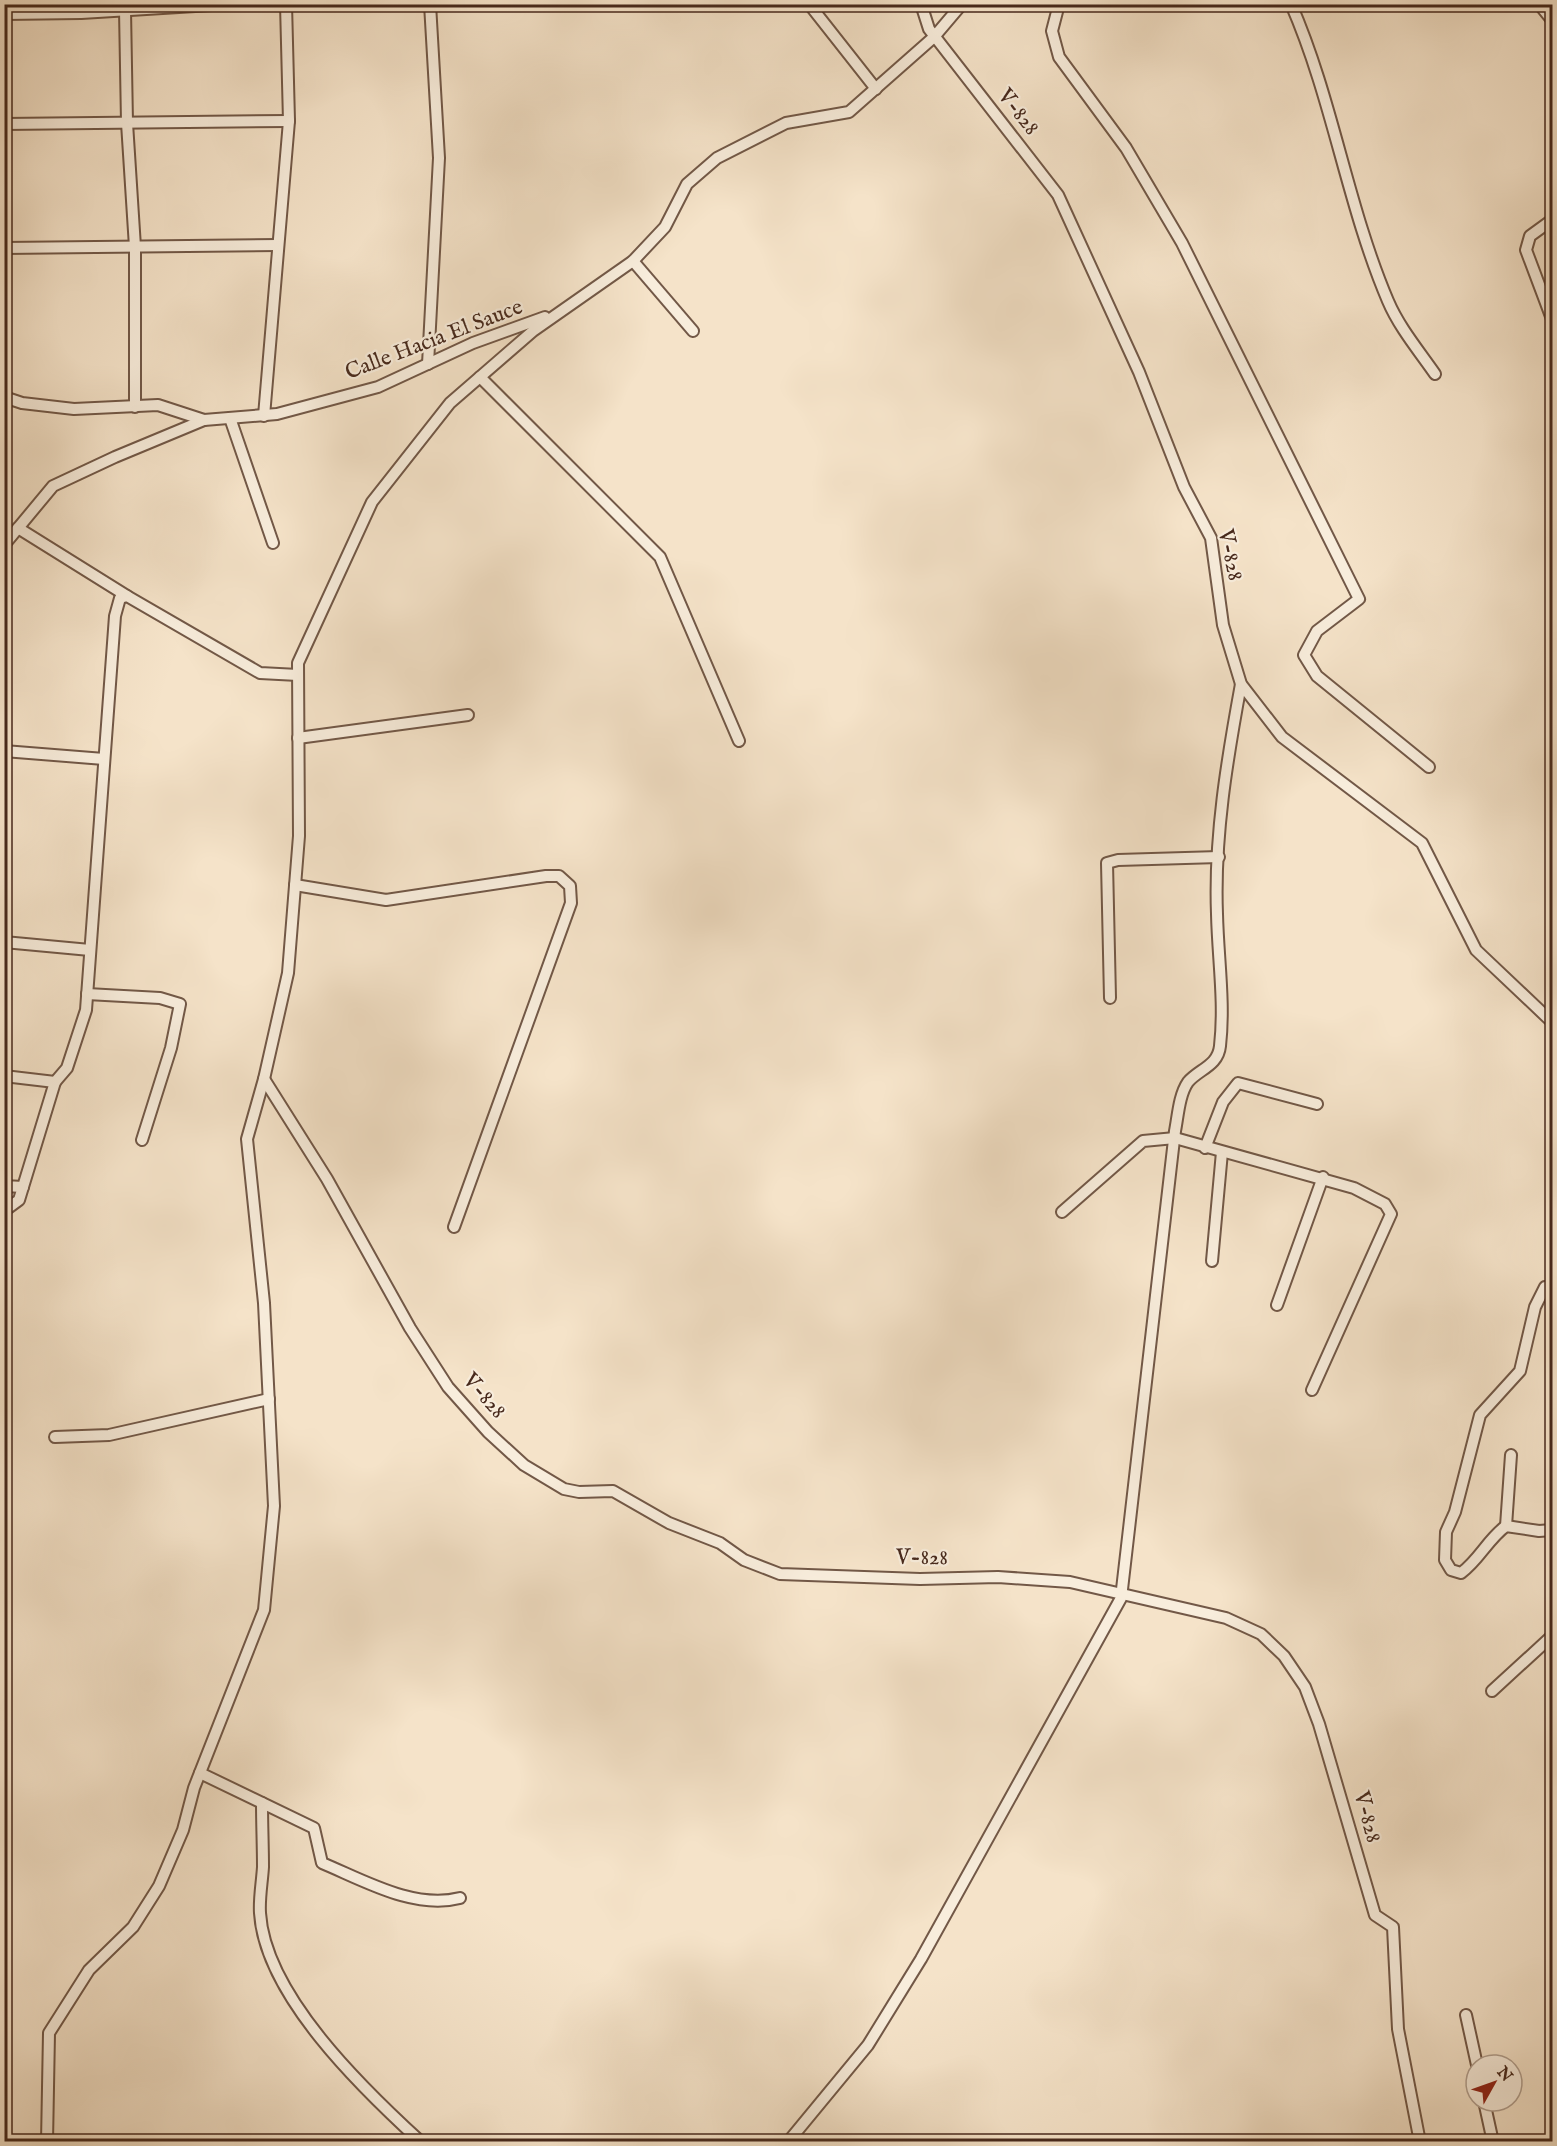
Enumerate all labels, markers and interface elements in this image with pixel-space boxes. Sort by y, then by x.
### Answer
street label: V-828 [990,82,1045,141]
street label: Calle Hacia El Sauce [341,293,527,387]
street label: V-828 [1211,526,1249,583]
street label: V-828 [456,1366,512,1425]
street label: V-828 [895,1544,948,1572]
street label: V-828 [1346,1787,1387,1846]
north arrow [1464,2053,1524,2113]
text: N [1491,2062,1516,2086]

